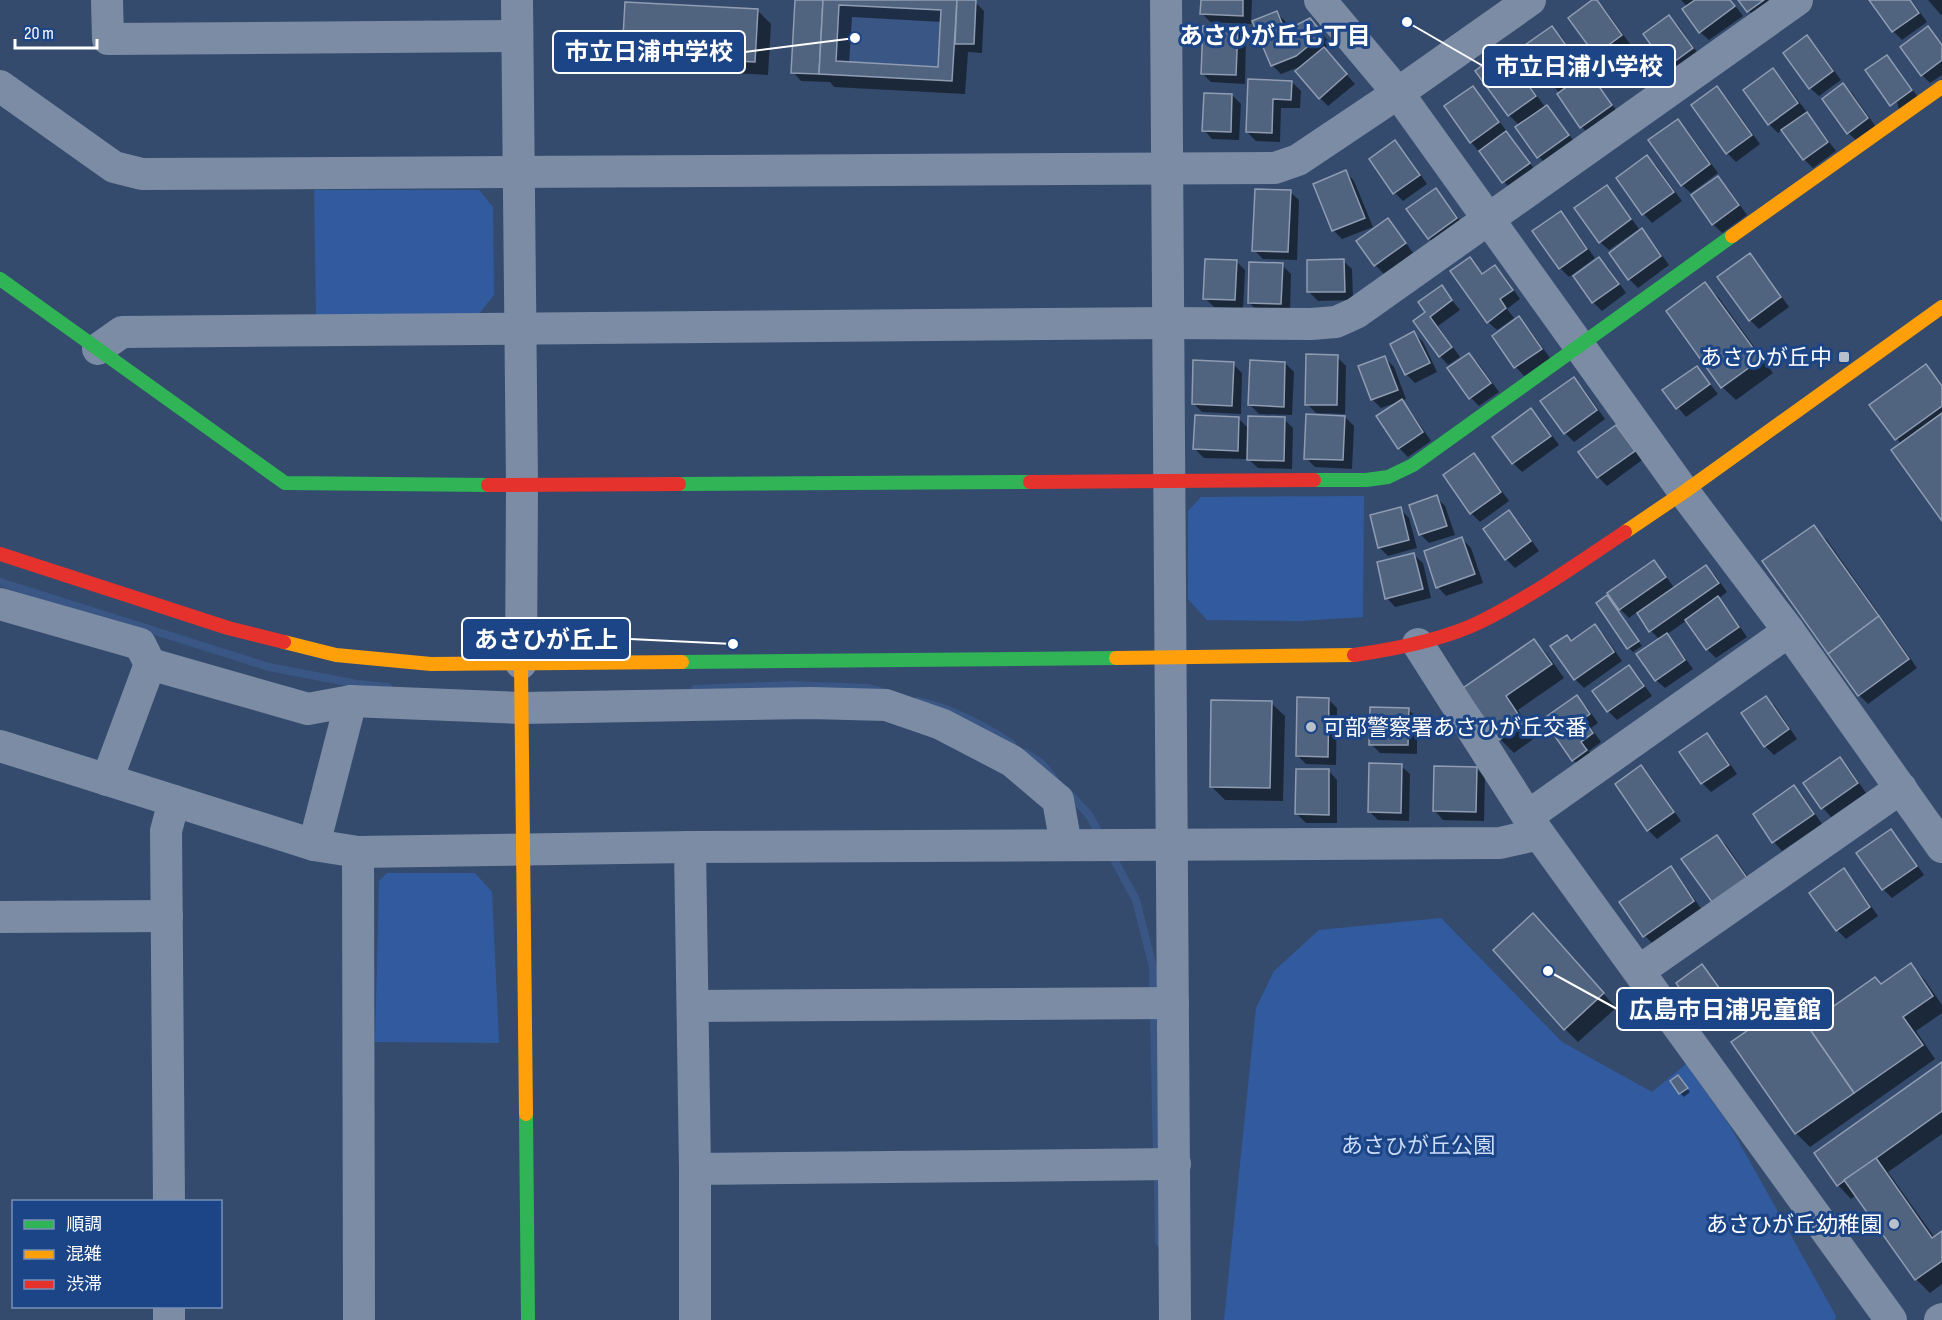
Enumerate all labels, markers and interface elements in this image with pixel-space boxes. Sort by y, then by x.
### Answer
scale bar [15,12,98,50]
district label: あさひが丘七丁目 [1179,22,1371,51]
text: 20 m [24,23,54,44]
callout: 市立日浦中学校 [553,31,745,73]
text: 市立日浦中学校 [565,38,733,67]
callout: 市立日浦小学校 [1483,45,1675,87]
text: 市立日浦小学校 [1495,53,1663,82]
place label: あさひが丘中 [1700,345,1832,372]
marker: あさひが丘中 [1837,350,1851,364]
callout: あさひが丘上 [462,618,630,660]
text: あさひが丘上 [474,626,618,655]
place label: 可部警察署あさひが丘交番 [1323,715,1587,742]
marker: 可部警察署あさひが丘交番 [1304,720,1318,734]
callout: 広島市日浦児童館 [1617,988,1833,1030]
text: 広島市日浦児童館 [1629,996,1821,1025]
park label: あさひが丘公園 [1341,1133,1495,1160]
legend [12,1200,222,1308]
place label: あさひが丘幼稚園 [1706,1212,1882,1239]
text: 順調 [66,1214,102,1235]
marker: あさひが丘幼稚園 [1887,1217,1901,1231]
text: 混雑 [66,1244,102,1265]
text: 渋滞 [66,1274,102,1295]

